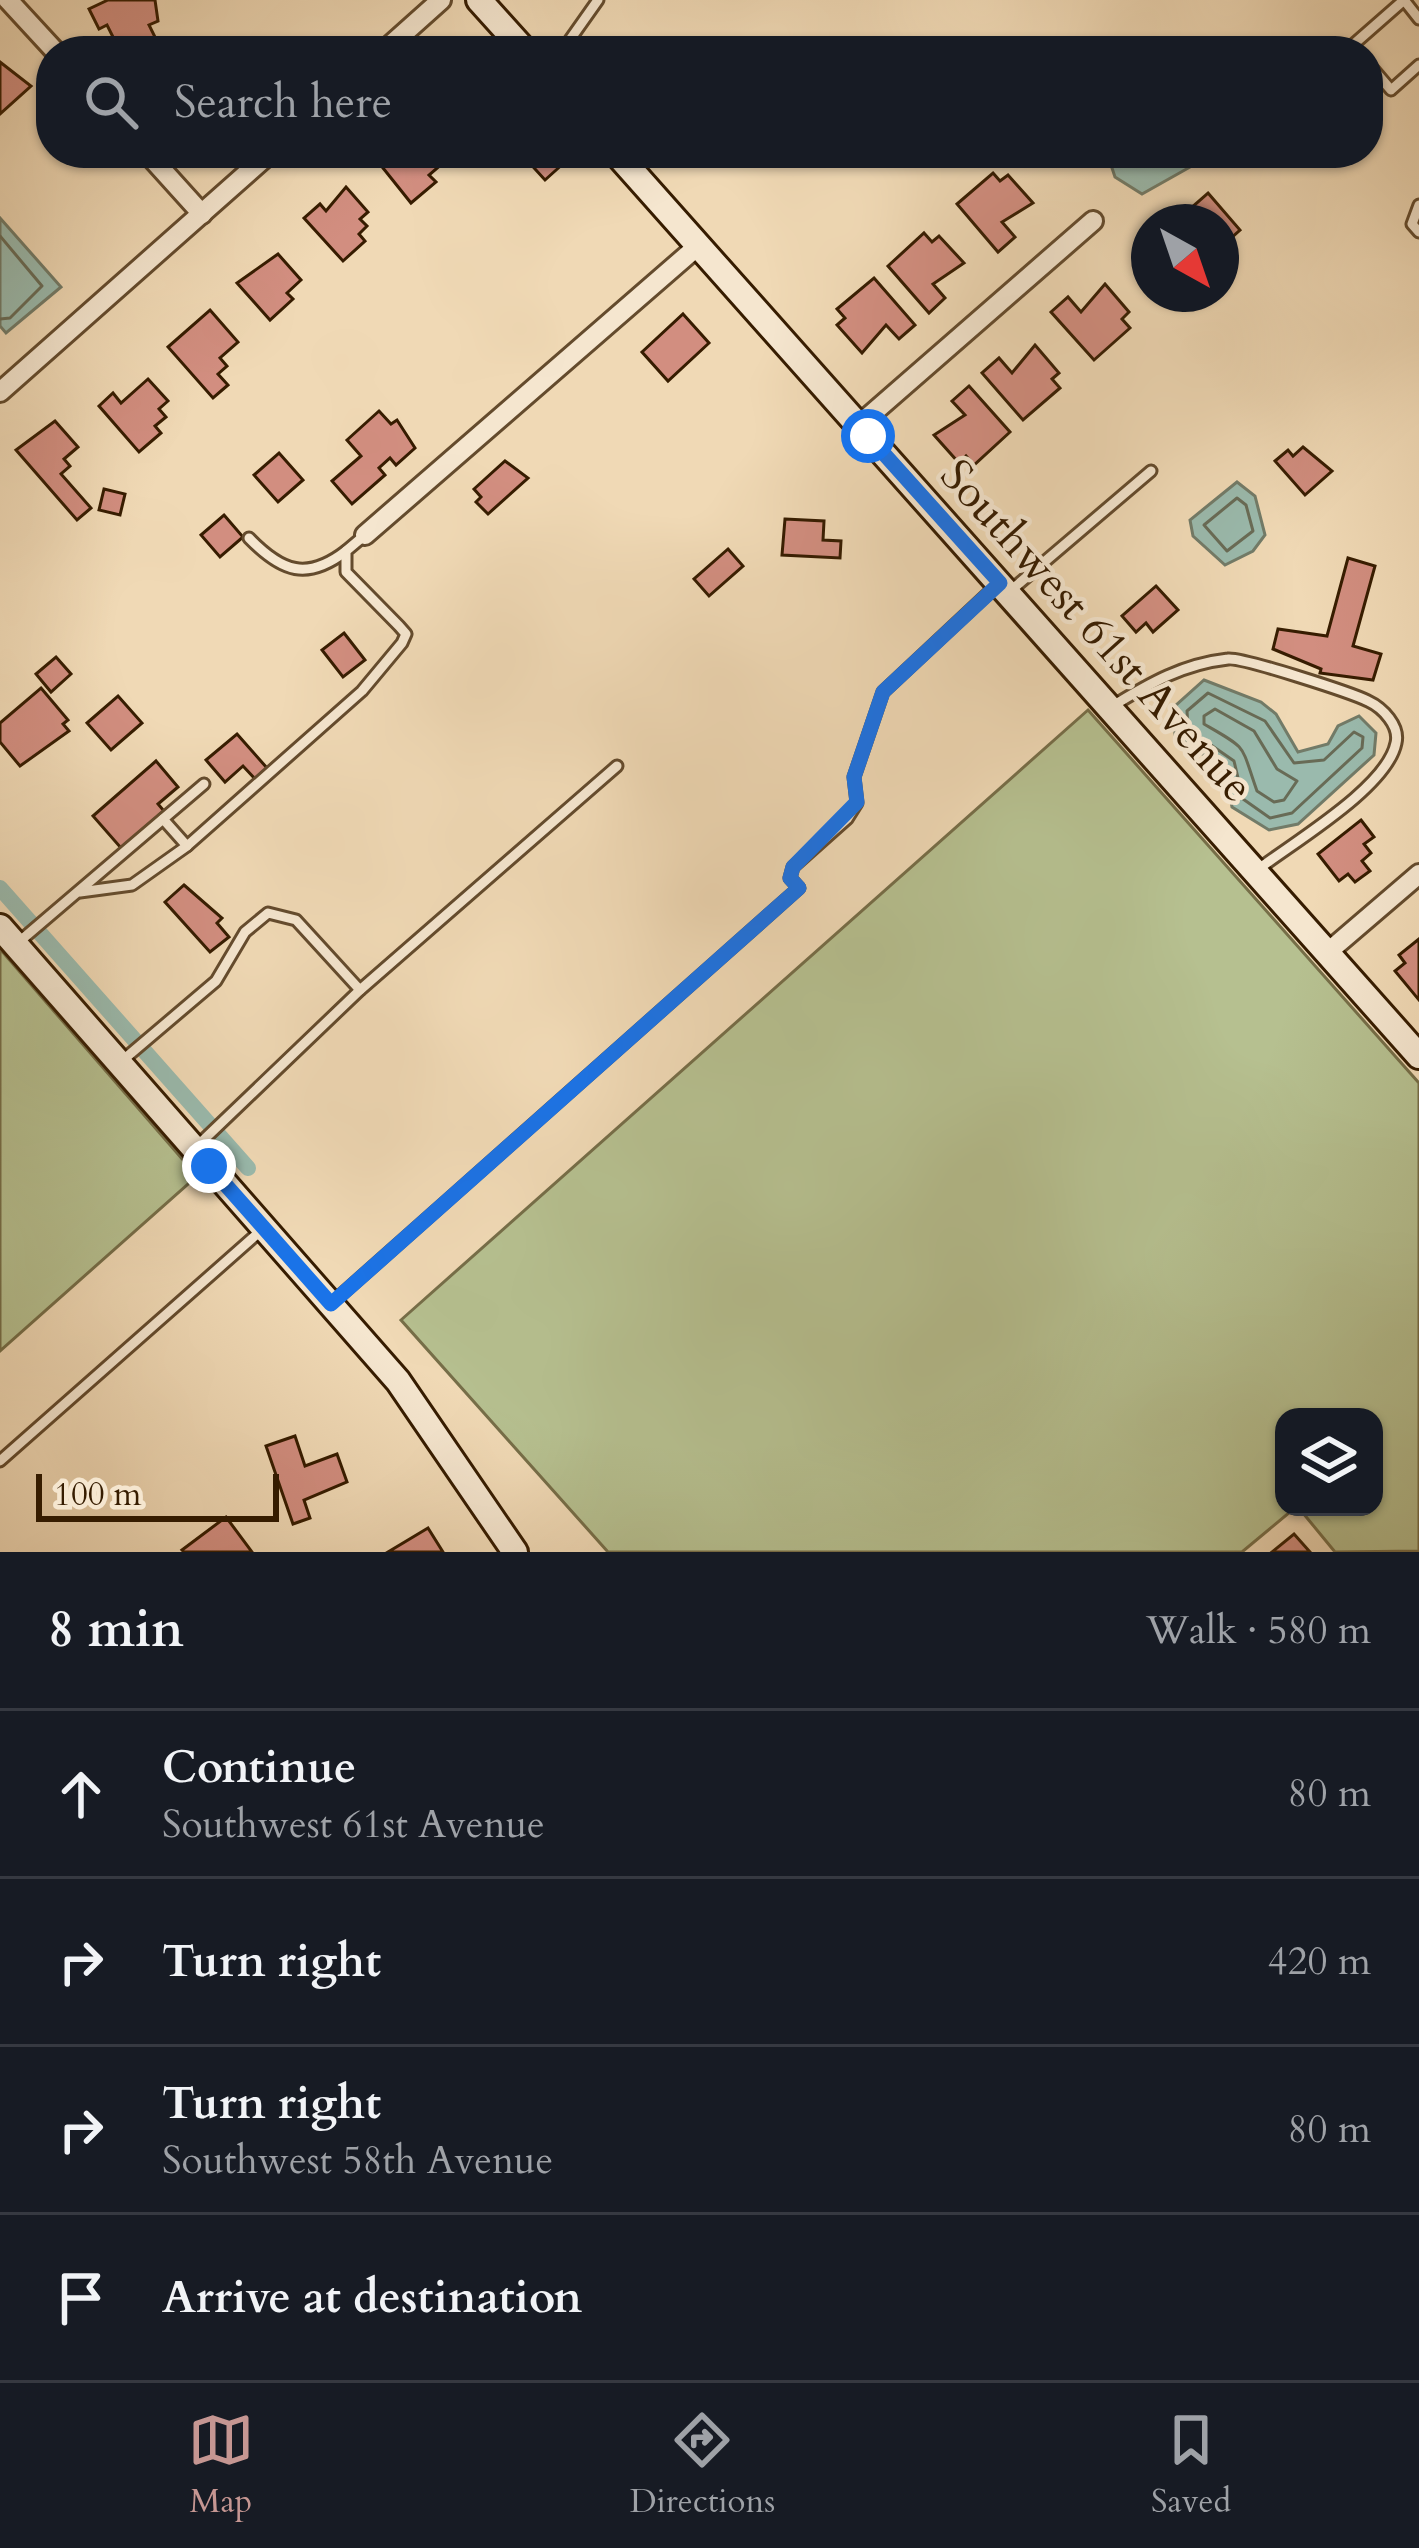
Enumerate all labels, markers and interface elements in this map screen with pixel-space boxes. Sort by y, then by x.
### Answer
search box [36,36,1383,168]
icon: search [78,69,144,135]
text: Search here [174,72,392,133]
north arrow [1131,204,1239,312]
route start [841,409,895,463]
street label: Southwest 61st Avenue [926,446,1267,816]
route end [182,1139,236,1193]
map controls [1275,1408,1383,1516]
button: layers [1275,1408,1383,1516]
scale bar [36,1468,279,1521]
text: 100 m [54,1472,141,1517]
text: 8 min [48,1595,184,1665]
text: Walk · 580 m [1146,1604,1371,1657]
text: Continue [162,1737,356,1798]
icon: ahead [48,1761,114,1827]
text: 80 m [1288,1767,1371,1820]
text: Southwest 61st Avenue [162,1798,545,1851]
icon: right [48,1929,114,1995]
text: Turn right [162,1931,381,1992]
text: 420 m [1268,1935,1371,1988]
text: Turn right [162,2073,381,2134]
icon: right [48,2097,114,2163]
text: 80 m [1288,2103,1371,2156]
text: Southwest 58th Avenue [162,2134,553,2187]
icon: arrive [48,2265,114,2331]
text: Arrive at destination [162,2267,582,2328]
tab: Map [188,2407,254,2524]
tab: Directions [630,2407,775,2524]
tab: Saved [1151,2407,1231,2524]

